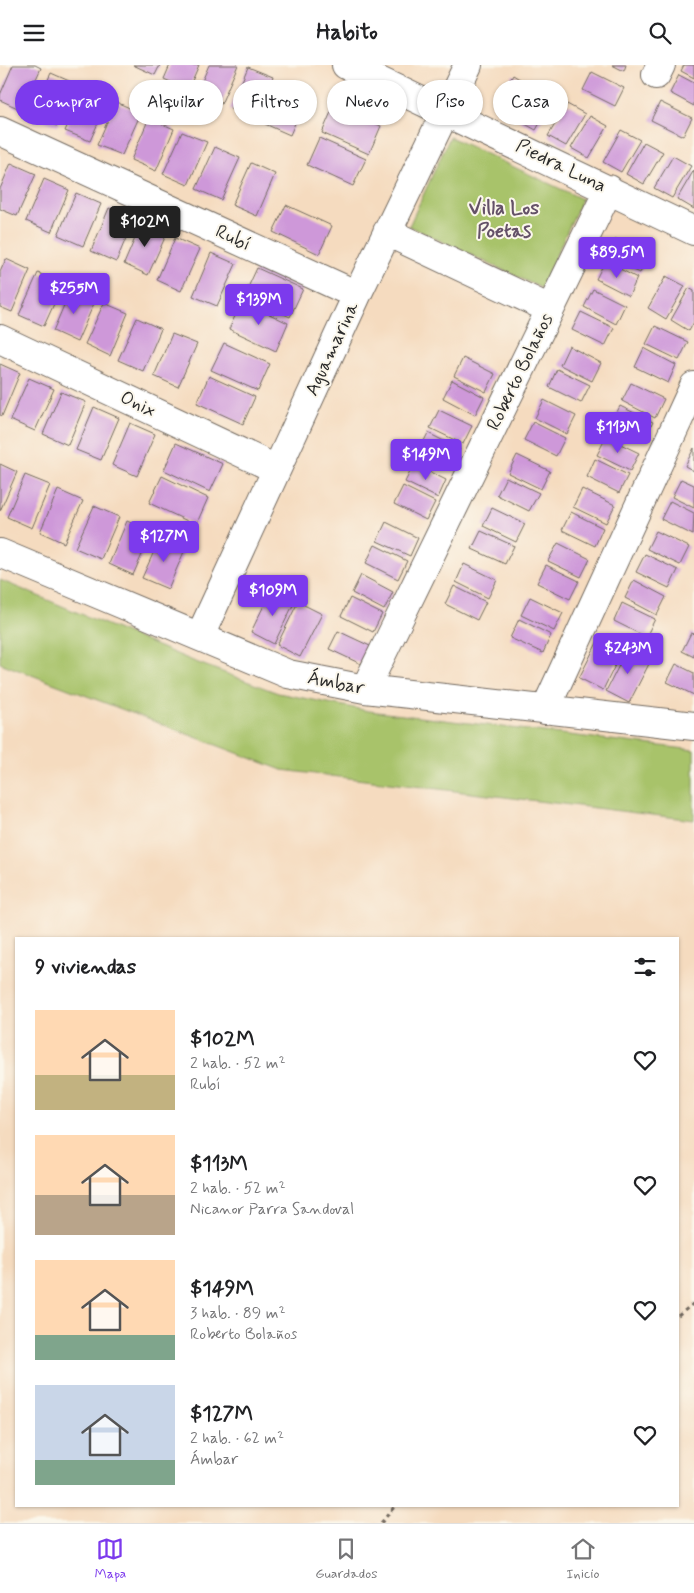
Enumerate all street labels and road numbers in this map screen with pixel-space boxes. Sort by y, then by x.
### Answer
street label: Piedra Luna [512,133,610,199]
street label: Rubí [211,219,255,257]
street label: Aguamarina [299,297,366,400]
street label: Roberto Bolaños [481,309,559,435]
street label: Onix [116,385,160,423]
street label: Ámbar [305,664,367,701]

